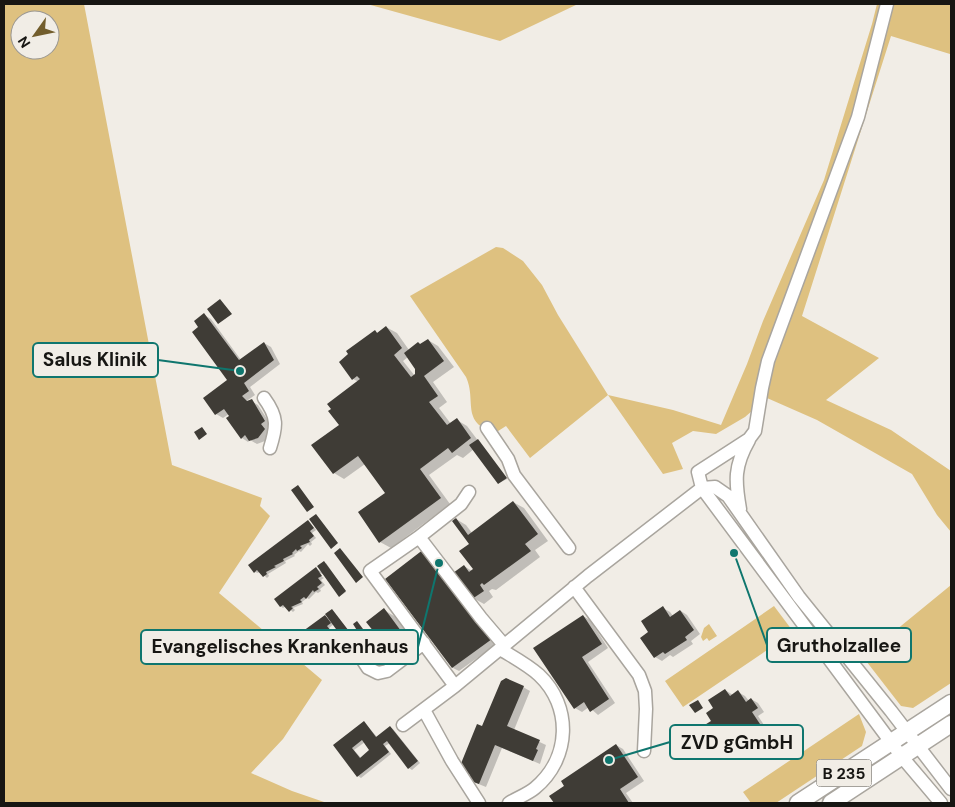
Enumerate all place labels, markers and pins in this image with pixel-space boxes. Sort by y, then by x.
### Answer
callout: Salus Klinik [33,343,158,377]
callout: Grutholzallee [767,628,911,662]
callout: Evangelisches Krankenhaus [141,630,418,664]
callout: ZVD gGmbH [670,725,803,759]

